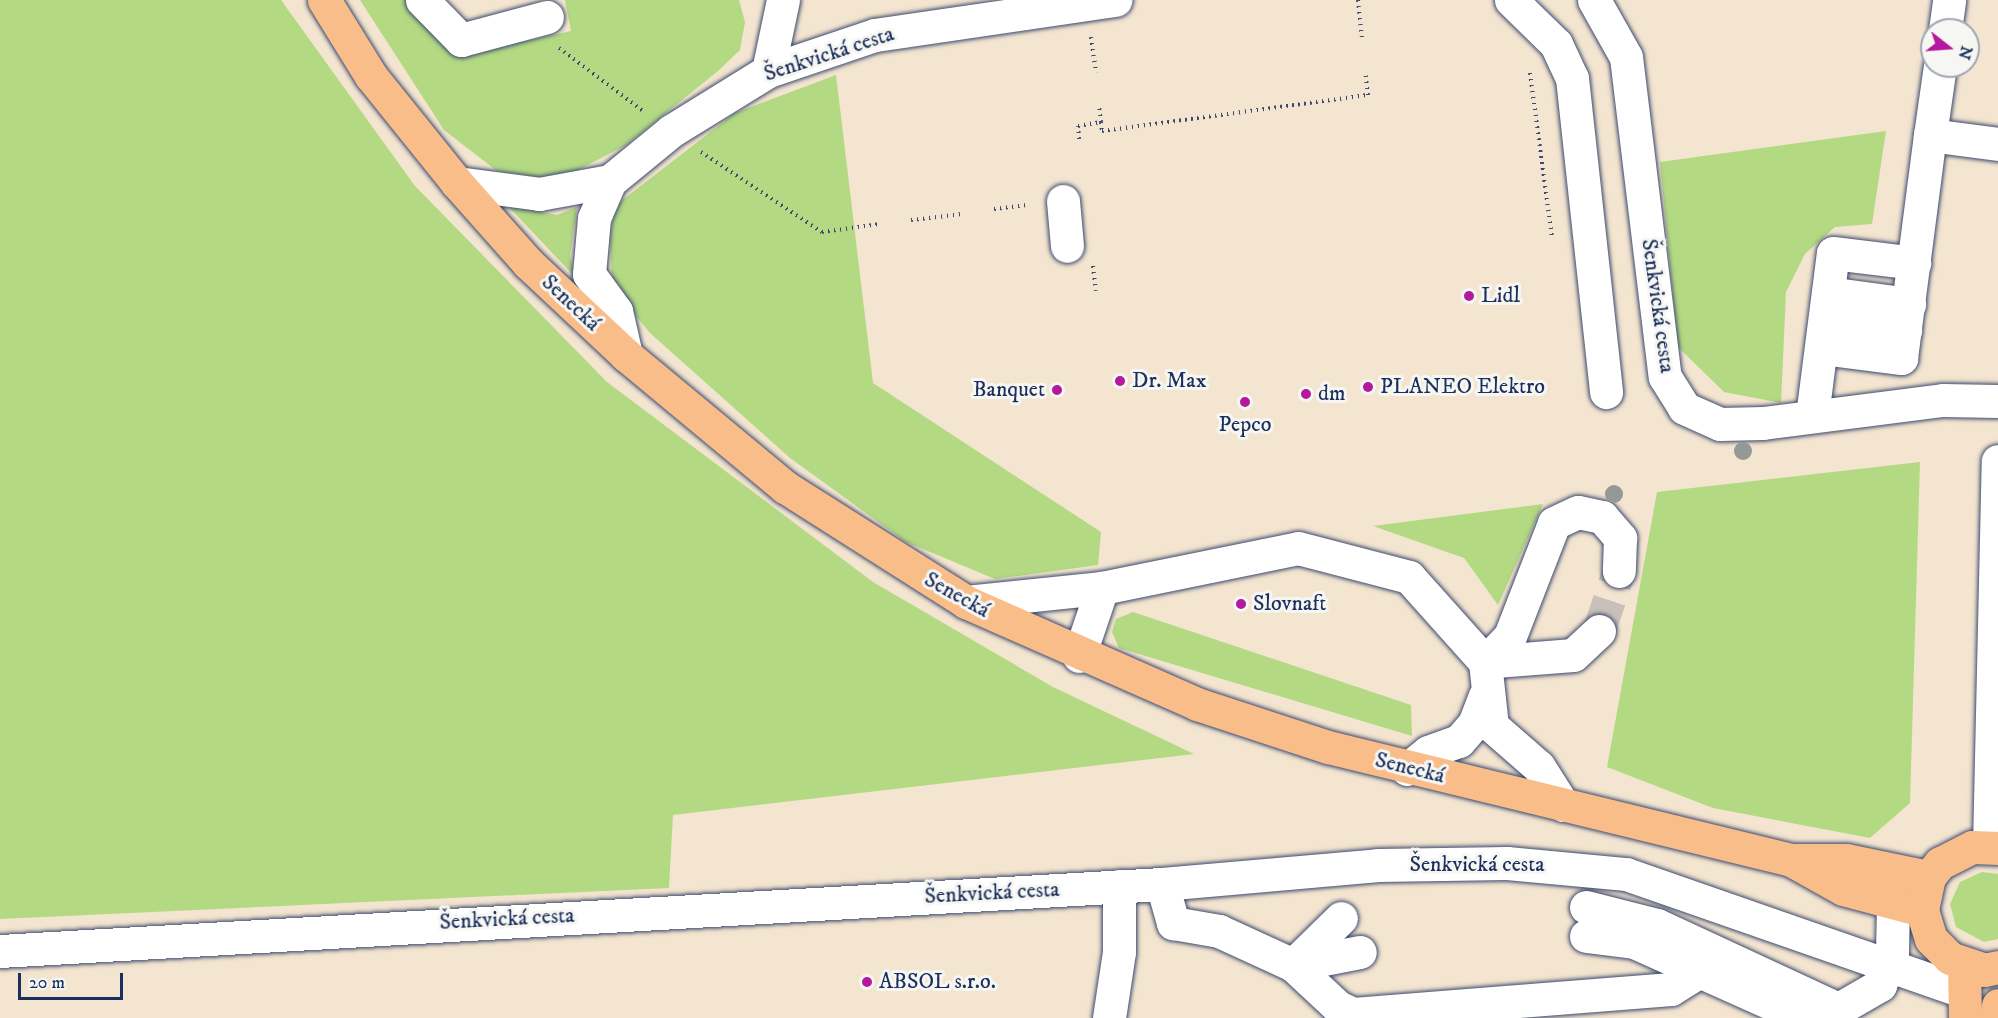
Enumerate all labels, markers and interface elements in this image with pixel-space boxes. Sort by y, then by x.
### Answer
north arrow [1920,18,1980,78]
street label: Šenkvická cesta [761,21,897,87]
text: N [1954,43,1977,62]
street label: Šenkvická cesta [1636,237,1680,375]
street label: Senecká [536,269,606,337]
place label: Lidl [1481,283,1520,309]
marker: Lidl [1462,289,1476,303]
place label: Dr. Max [1132,368,1206,394]
marker: Dr. Max [1113,374,1127,388]
place label: PLANEO Elektro [1380,374,1545,400]
place label: Banquet [973,377,1045,403]
marker: PLANEO Elektro [1361,380,1375,394]
place label: dm [1318,381,1346,407]
marker: Banquet [1050,383,1064,397]
marker: dm [1299,387,1313,401]
marker: Pepco [1238,395,1252,409]
place label: Pepco [1219,412,1271,438]
street label: Senecká [920,566,994,624]
place label: Slovnaft [1253,591,1326,617]
marker: Slovnaft [1234,597,1248,611]
street label: Senecká [1372,747,1448,789]
street label: Šenkvická cesta [1409,852,1545,878]
street label: Šenkvická cesta [924,876,1060,910]
street label: Šenkvická cesta [439,902,575,936]
scale bar [21,961,126,999]
place label: ABSOL s.r.o. [879,969,996,995]
text: 20 m [29,972,65,994]
marker: ABSOL s.r.o. [860,975,874,989]

